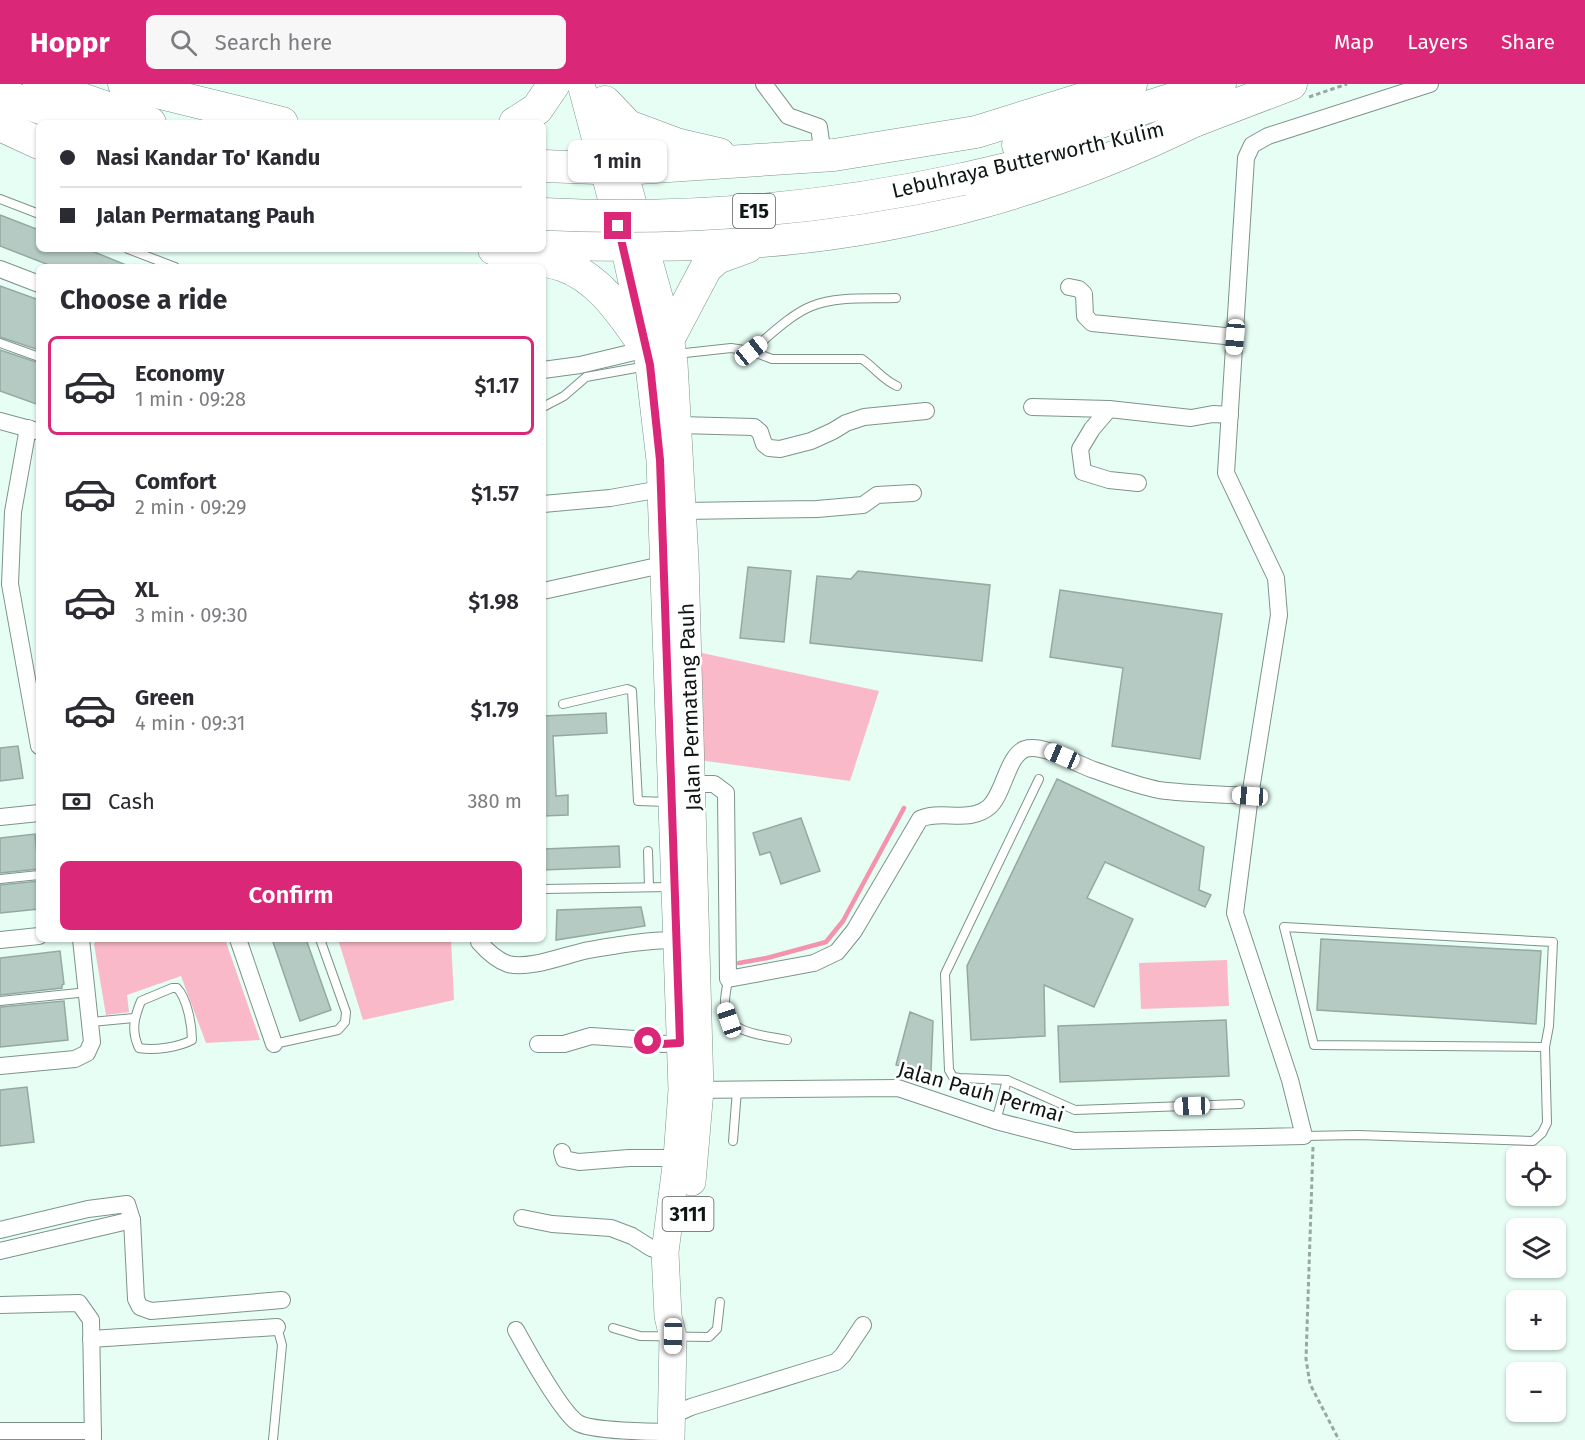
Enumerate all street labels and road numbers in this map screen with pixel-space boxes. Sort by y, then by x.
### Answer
street label: Lebuhraya Butterworth Kulim [889,116,1167,204]
road number: E15 [733,194,775,228]
street label: Jalan Permatang Pauh [673,603,707,811]
street label: Jalan Pauh Permai [895,1056,1067,1128]
road number: 3111 [662,1197,714,1231]

